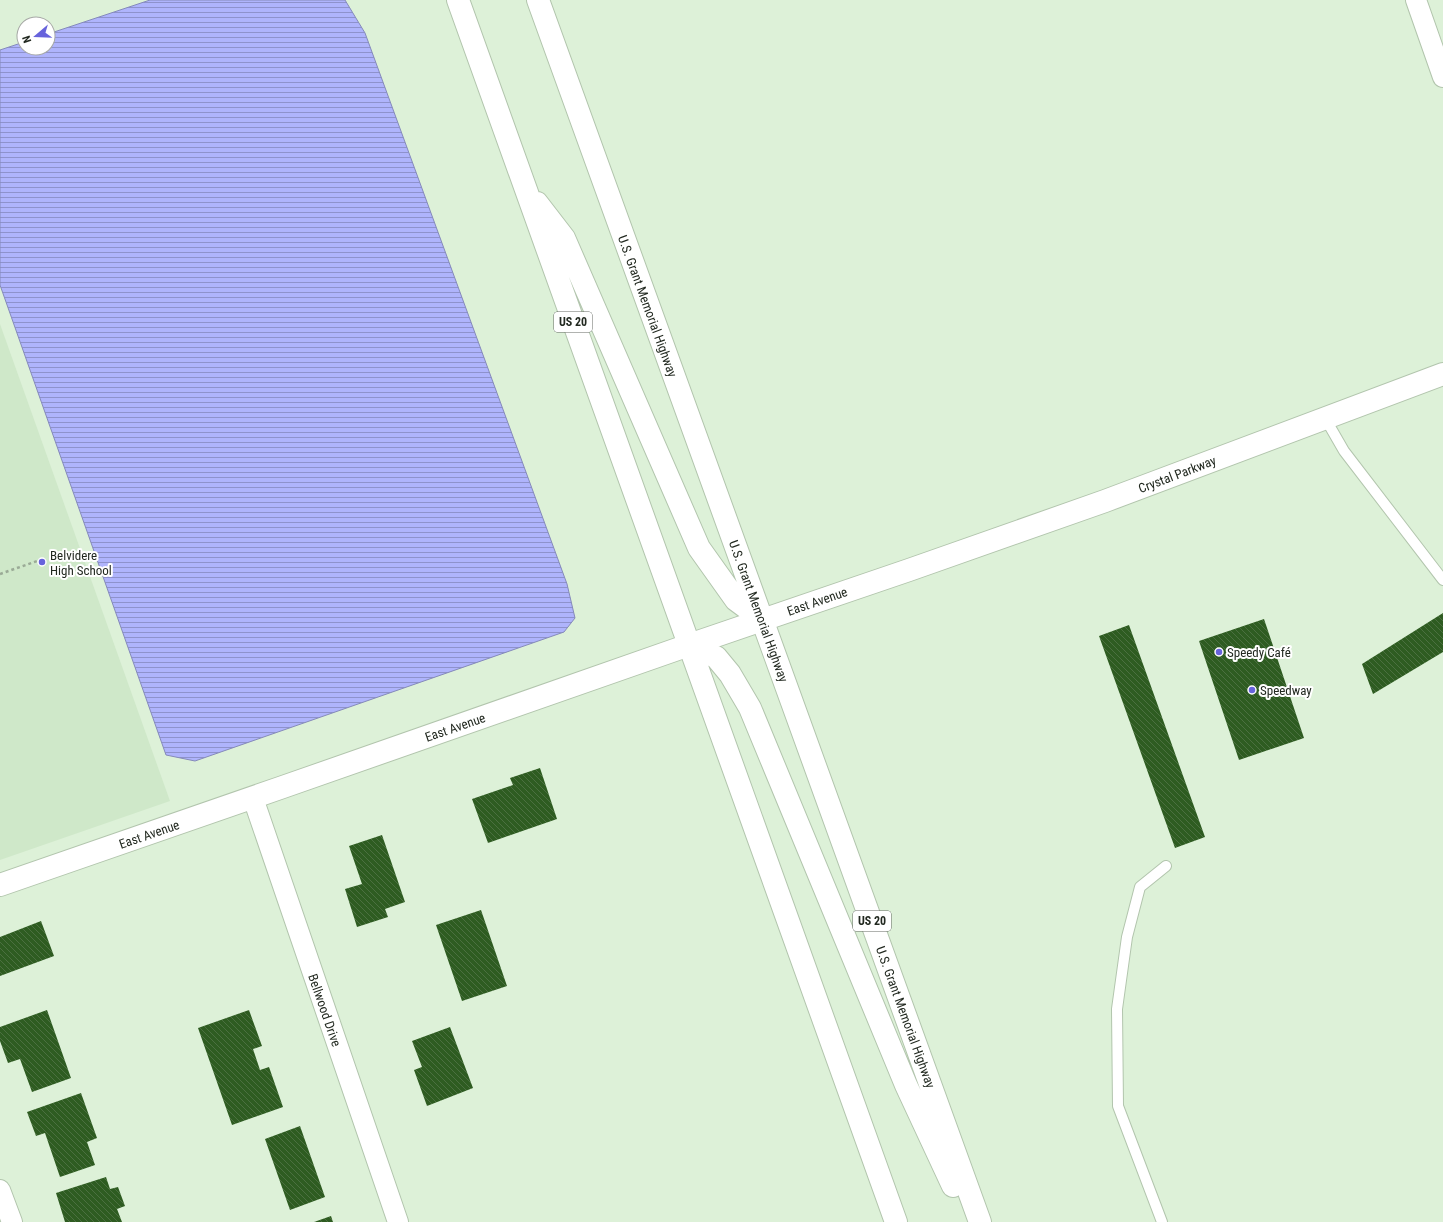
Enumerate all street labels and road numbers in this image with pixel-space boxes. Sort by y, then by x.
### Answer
street label: U.S. Grant Memorial Highway [615,233,680,380]
road number: US 20 [554,312,592,332]
street label: Crystal Parkway [1136,453,1219,496]
street label: U.S. Grant Memorial Highway [726,538,791,685]
street label: East Avenue [785,584,849,619]
street label: East Avenue [423,710,487,745]
street label: East Avenue [117,817,181,852]
road number: US 20 [853,911,891,931]
street label: U.S. Grant Memorial Highway [873,944,938,1091]
street label: Bellwood Drive [305,972,344,1049]

